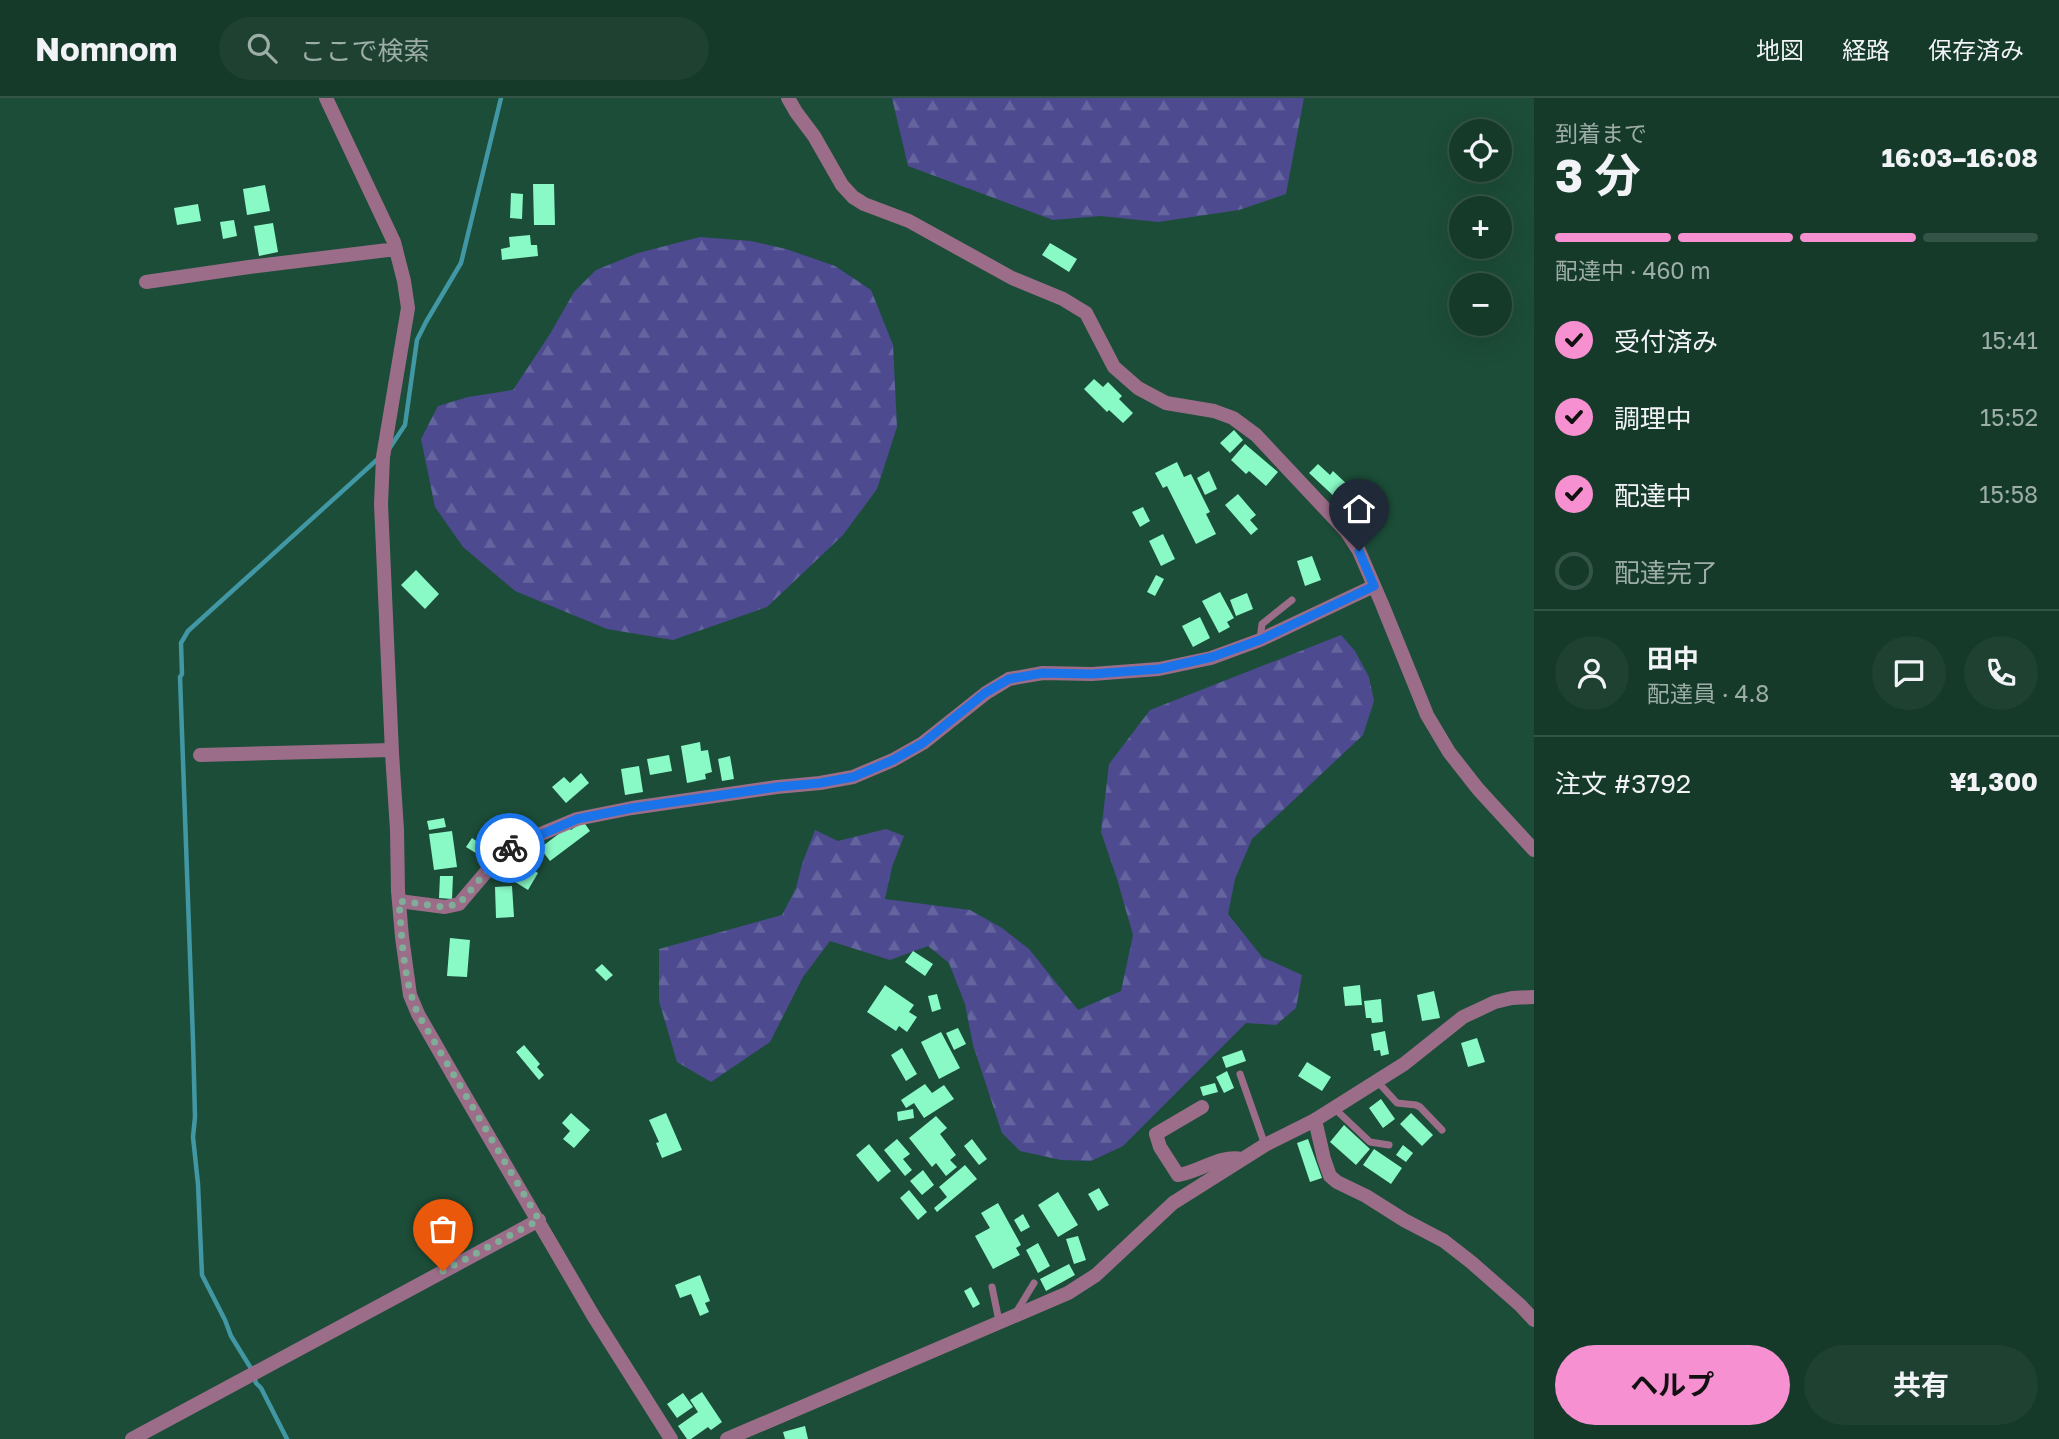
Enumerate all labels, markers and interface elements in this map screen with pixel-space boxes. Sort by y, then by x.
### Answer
search box [219,17,709,80]
text: Nomnom [35,29,177,68]
icon: search [243,29,281,67]
text: ここで検索 [299,35,429,66]
text: 地図 [1756,35,1804,64]
text: 経路 [1842,35,1890,64]
text: 保存済み [1928,35,2024,64]
map controls [1449,119,1512,336]
button: locate [1449,119,1512,182]
text: 到着まで [1555,119,1647,147]
text: 16:03–16:08 [1881,142,2038,173]
text: 3 分 [1555,147,1641,202]
button: + [1449,196,1512,259]
text: 配達中 · 460 m [1555,256,1711,284]
button: − [1449,273,1512,336]
icon: check [1555,321,1593,359]
text: 受付済み [1614,326,1718,357]
text: 15:41 [1981,326,2038,354]
icon: check [1555,398,1593,436]
text: 調理中 [1614,403,1692,434]
text: 15:52 [1980,403,2038,431]
icon: check [1555,475,1593,513]
pin [1329,479,1389,551]
text: 配達中 [1614,480,1692,511]
text: 15:58 [1979,480,2038,508]
icon: home [1340,490,1378,528]
text: 配達完了 [1614,557,1718,588]
button: person [1555,636,1629,710]
button: chat [1872,636,1946,710]
button: phone [1964,636,2038,710]
text: 田中 [1647,643,1699,674]
text: 配達員 · 4.8 [1647,679,1769,707]
text: ¥1,300 [1949,766,2038,797]
text: 注文 #3792 [1555,768,1691,799]
courier [475,813,545,883]
icon: bike [491,829,529,867]
pin [413,1199,473,1271]
icon: bag [424,1210,462,1248]
button: ヘルプ [1555,1345,1790,1425]
button: 共有 [1804,1345,2038,1425]

